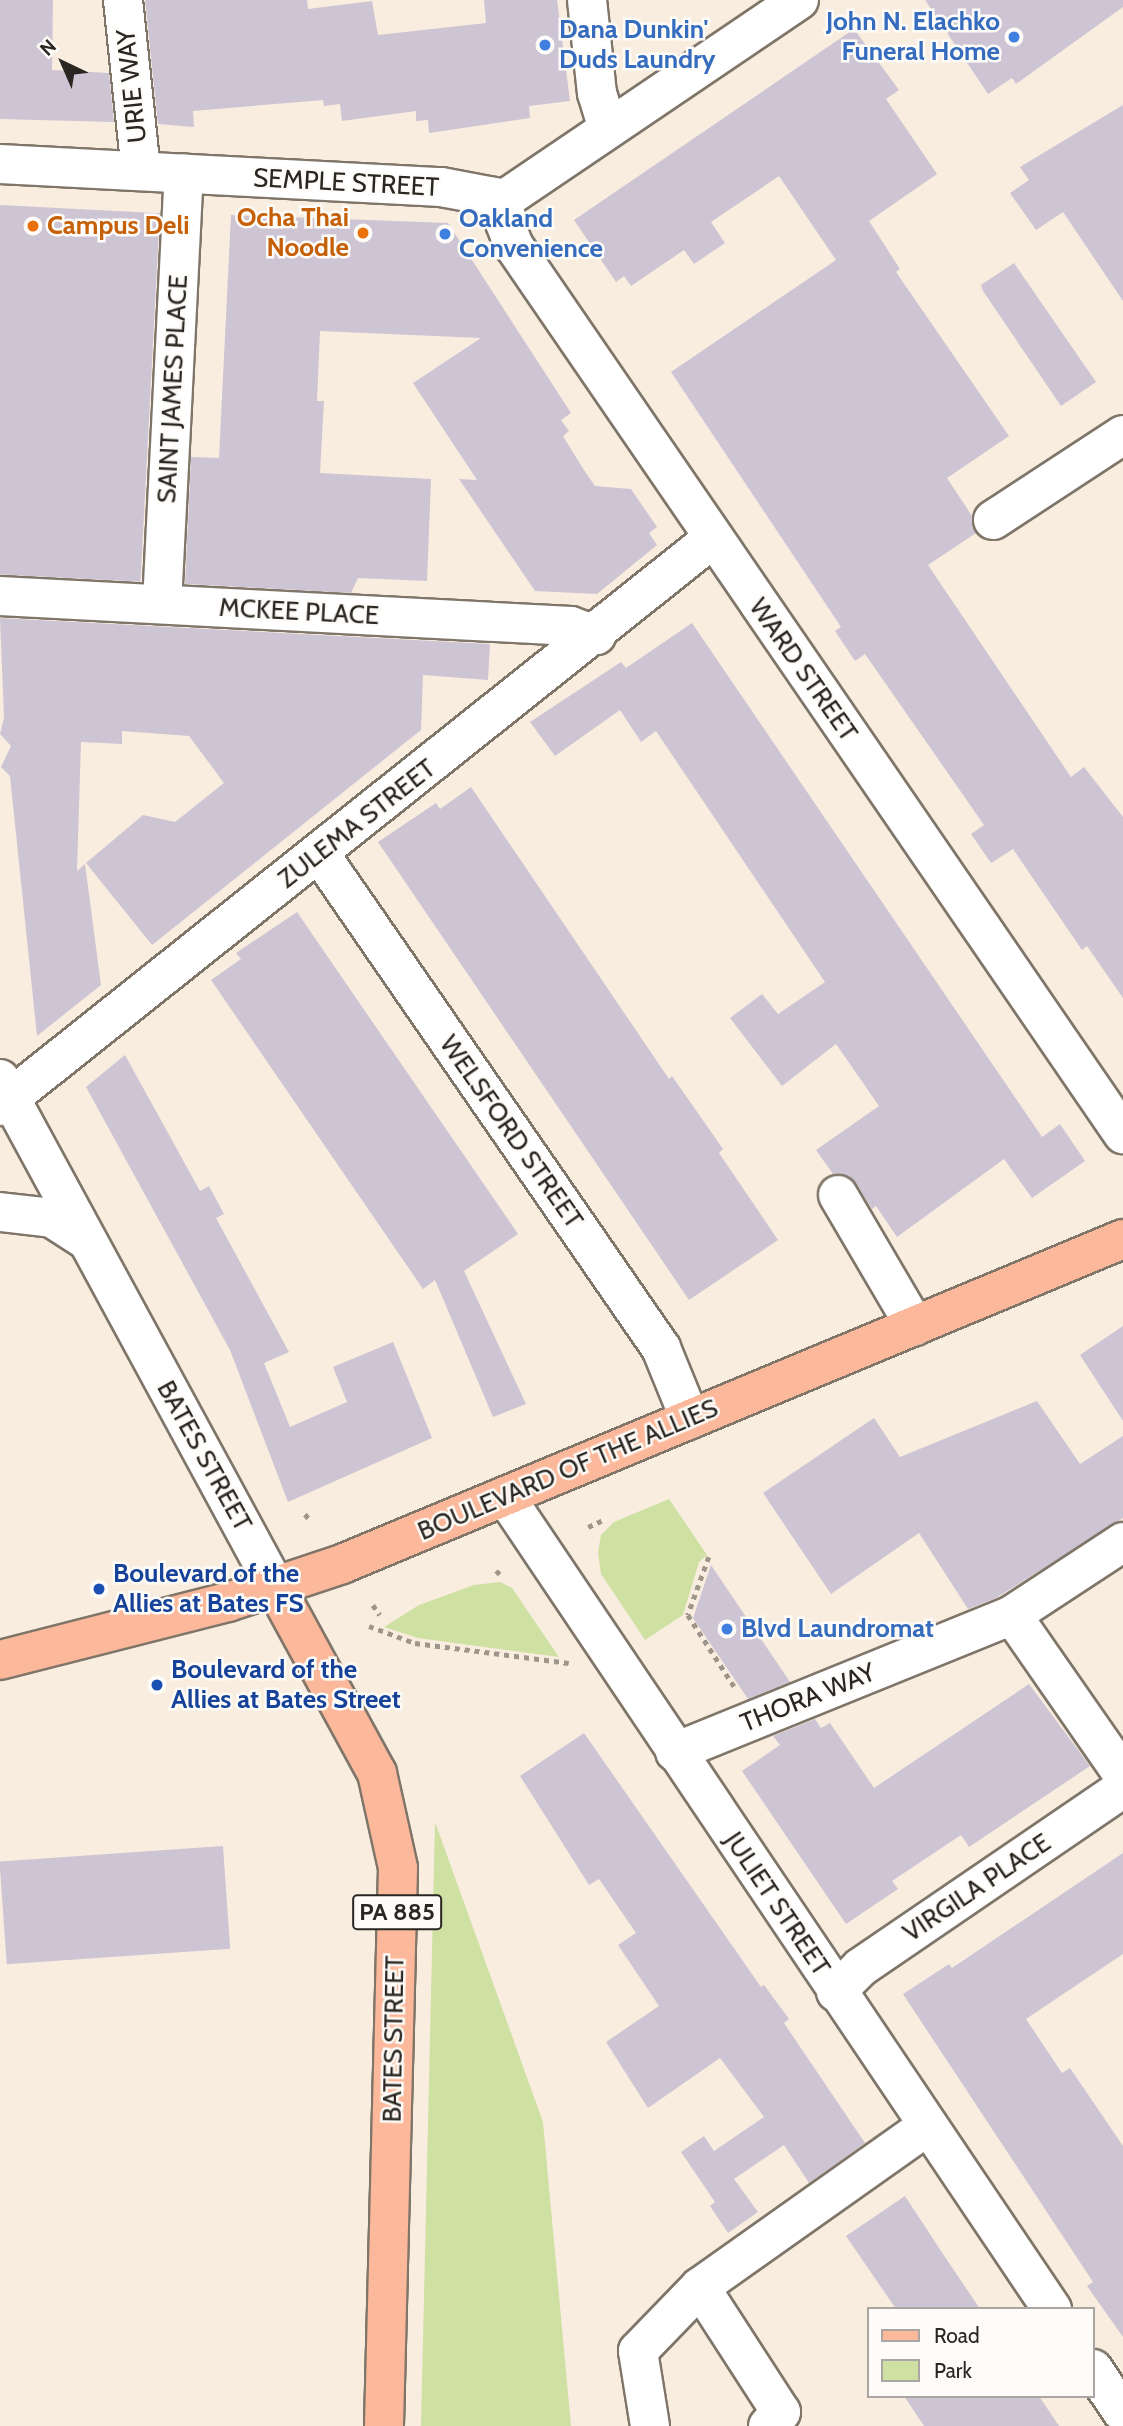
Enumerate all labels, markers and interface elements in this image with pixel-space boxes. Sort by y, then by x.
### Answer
place label: John N. Elachko Funeral Home [826,6,1000,68]
place label: Dana Dunkin' Duds Laundry [559,14,716,76]
north arrow [28,28,98,98]
street label: URIE WAY [111,28,153,144]
marker: John N. Elachko Funeral Home [1006,29,1022,45]
text: N [35,35,61,60]
marker: Dana Dunkin' Duds Laundry [537,37,553,53]
street label: SEMPLE STREET [252,163,440,203]
place label: Ocha Thai Noodle [237,202,349,264]
place label: Oakland Convenience [459,203,603,264]
place label: Campus Deli [47,210,189,242]
marker: Campus Deli [25,218,41,234]
marker: Ocha Thai Noodle [355,225,371,241]
marker: Oakland Convenience [437,226,453,242]
street label: SAINT JAMES PLACE [151,274,195,504]
street label: MCKEE PLACE [218,592,380,632]
street label: WARD STREET [742,592,864,748]
street label: ZULEMA STREET [272,753,442,895]
street label: WELSFORD STREET [433,1029,589,1235]
street label: BATES STREET [150,1375,258,1537]
street label: BOULEVARD OF THE ALLIES [413,1393,723,1547]
place label: Boulevard of the Allies at Bates FS [113,1558,304,1620]
marker: Boulevard of the Allies at Bates FS [91,1581,107,1597]
place label: Blvd Laundromat [741,1613,934,1645]
marker: Blvd Laundromat [719,1621,735,1637]
place label: Boulevard of the Allies at Bates Street [171,1654,401,1716]
street label: THORA WAY [736,1657,880,1739]
marker: Boulevard of the Allies at Bates Street [149,1677,165,1693]
street label: JULIET STREET [717,1826,837,1982]
street label: VIRGILA PLACE [897,1827,1057,1949]
road number: PA 885 [352,1892,442,1933]
street label: BATES STREET [377,1955,411,2123]
legend [867,2307,1095,2398]
text: Road [934,2323,980,2348]
text: Park [934,2358,972,2383]

